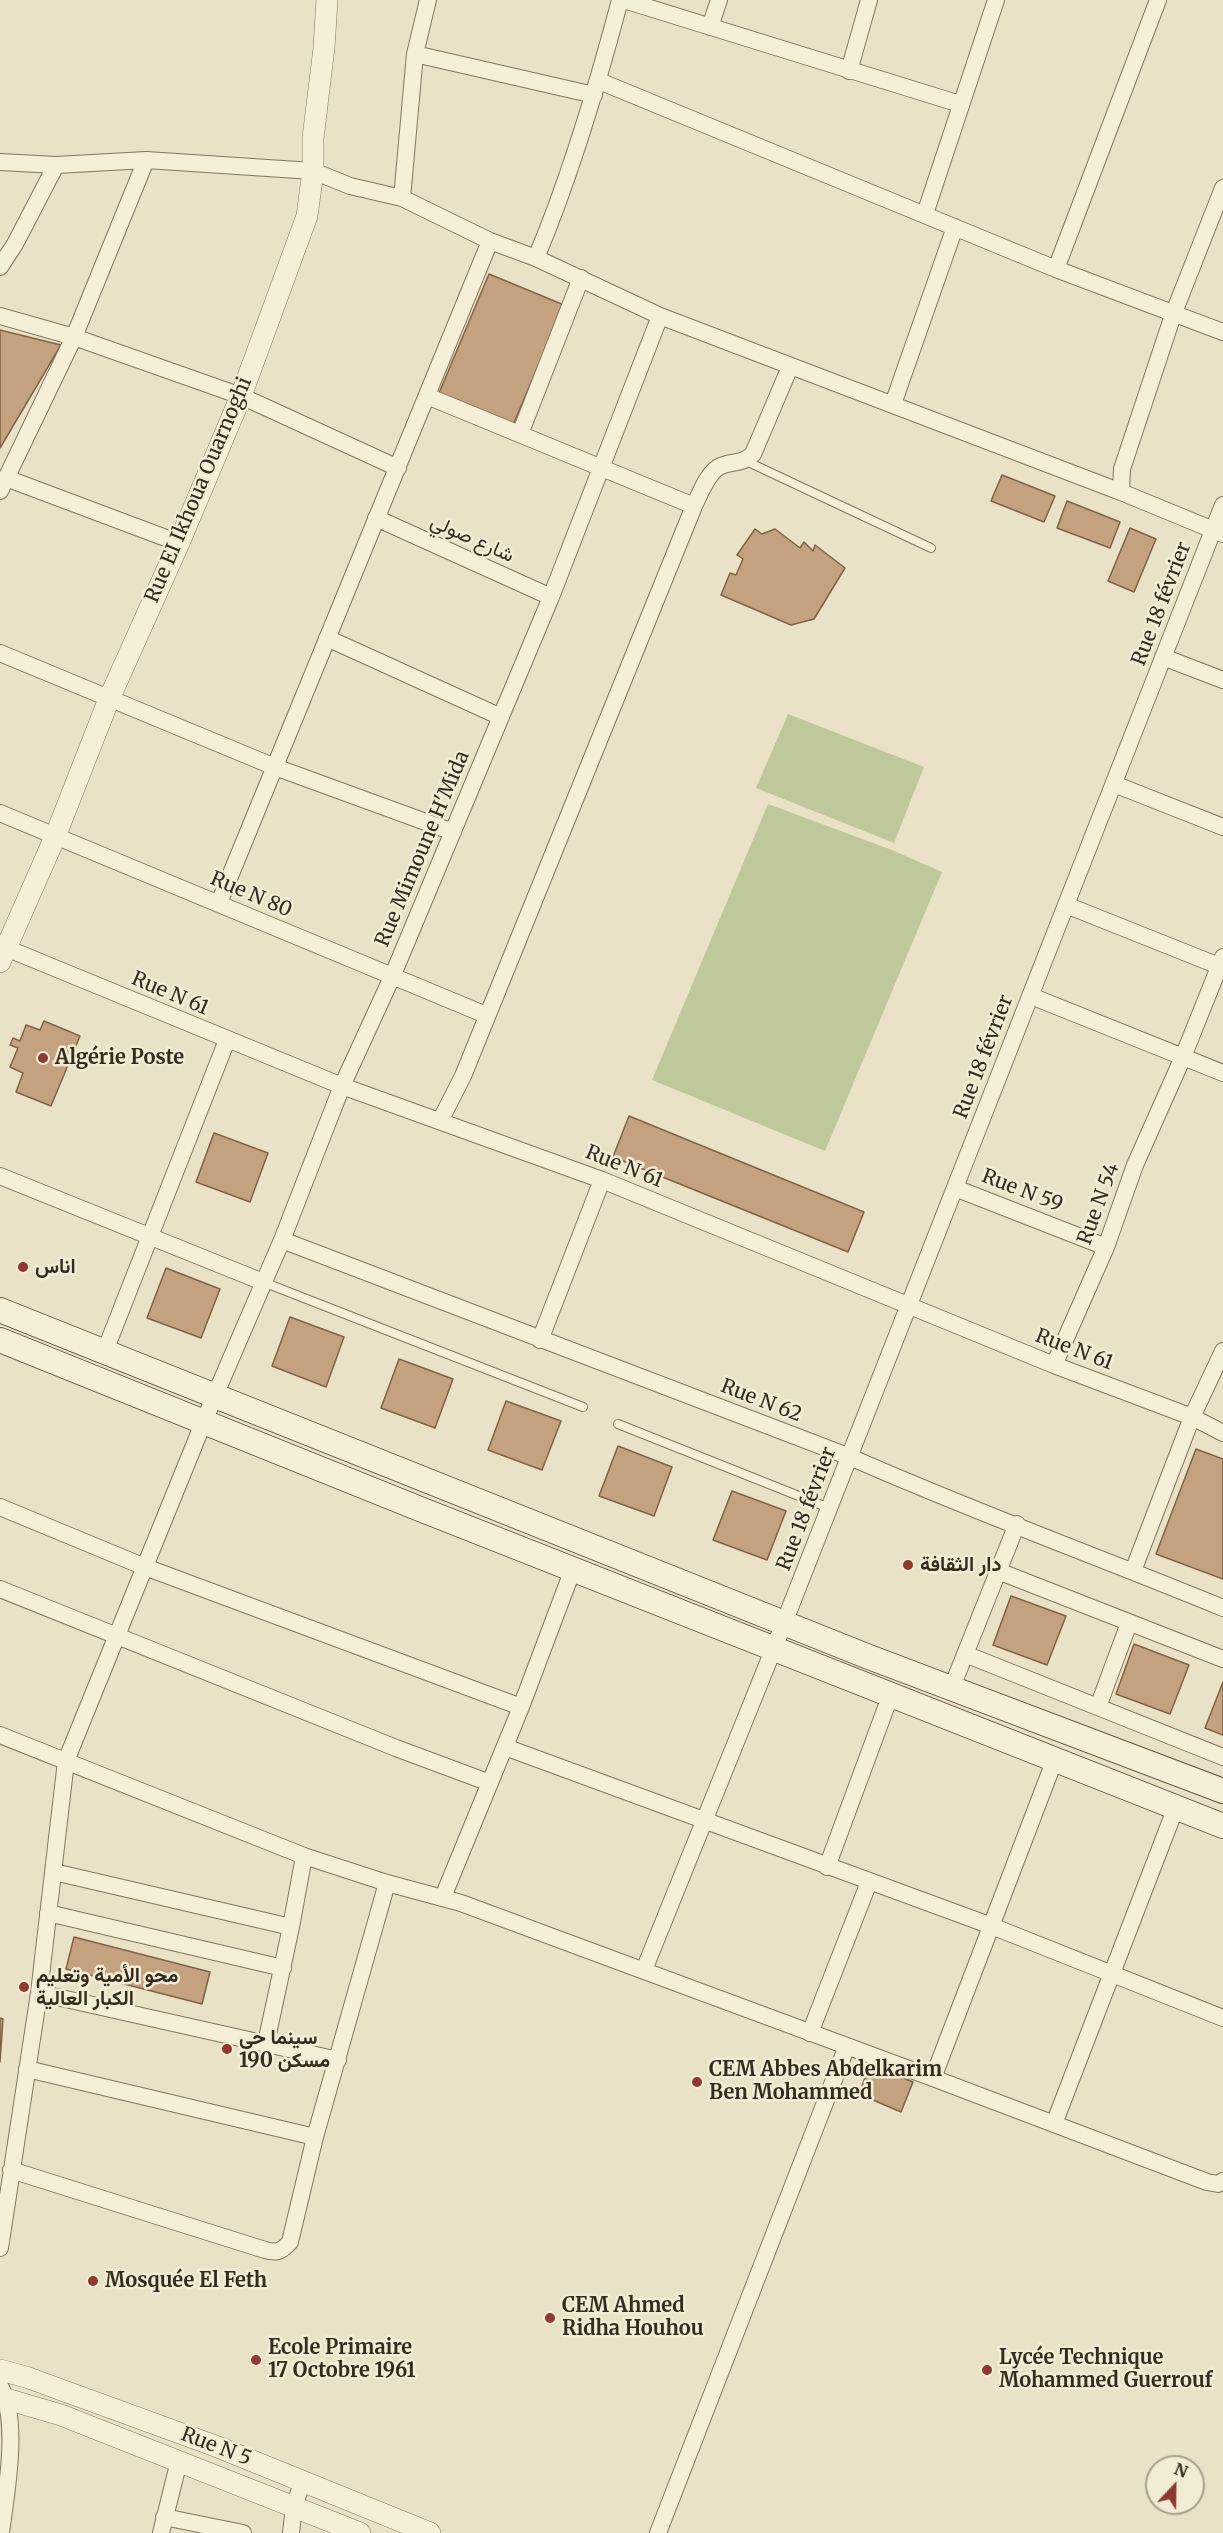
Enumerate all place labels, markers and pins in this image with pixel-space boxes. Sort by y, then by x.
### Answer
place label: Algérie Poste [55,1046,184,1070]
marker: Algérie Poste [36,1051,50,1065]
place label: اناس [35,1255,76,1279]
marker: اناس [16,1260,30,1274]
place label: دار الثقافة [920,1553,1001,1577]
marker: دار الثقافة [901,1558,915,1572]
place label: محو الأمية وتعليم الكبار العالية [36,1964,178,2011]
marker: محو الأمية وتعليم الكبار العالية [17,1980,31,1994]
place label: سينما حي 190 مسكن [239,2026,330,2073]
marker: سينما حي 190 مسكن [220,2042,234,2056]
place label: CEM Abbes Abdelkarim Ben Mohammed [709,2058,942,2105]
marker: CEM Abbes Abdelkarim Ben Mohammed [690,2075,704,2089]
place label: Mosquée El Feth [105,2269,267,2293]
marker: Mosquée El Feth [86,2274,100,2288]
place label: CEM Ahmed Ridha Houhou [562,2294,703,2341]
marker: CEM Ahmed Ridha Houhou [543,2311,557,2325]
place label: Ecole Primaire 17 Octobre 1961 [268,2336,415,2383]
place label: Lycée Technique Mohammed Guerrouf [999,2346,1213,2393]
marker: Ecole Primaire 17 Octobre 1961 [249,2353,263,2367]
marker: Lycée Technique Mohammed Guerrouf [980,2363,994,2377]

